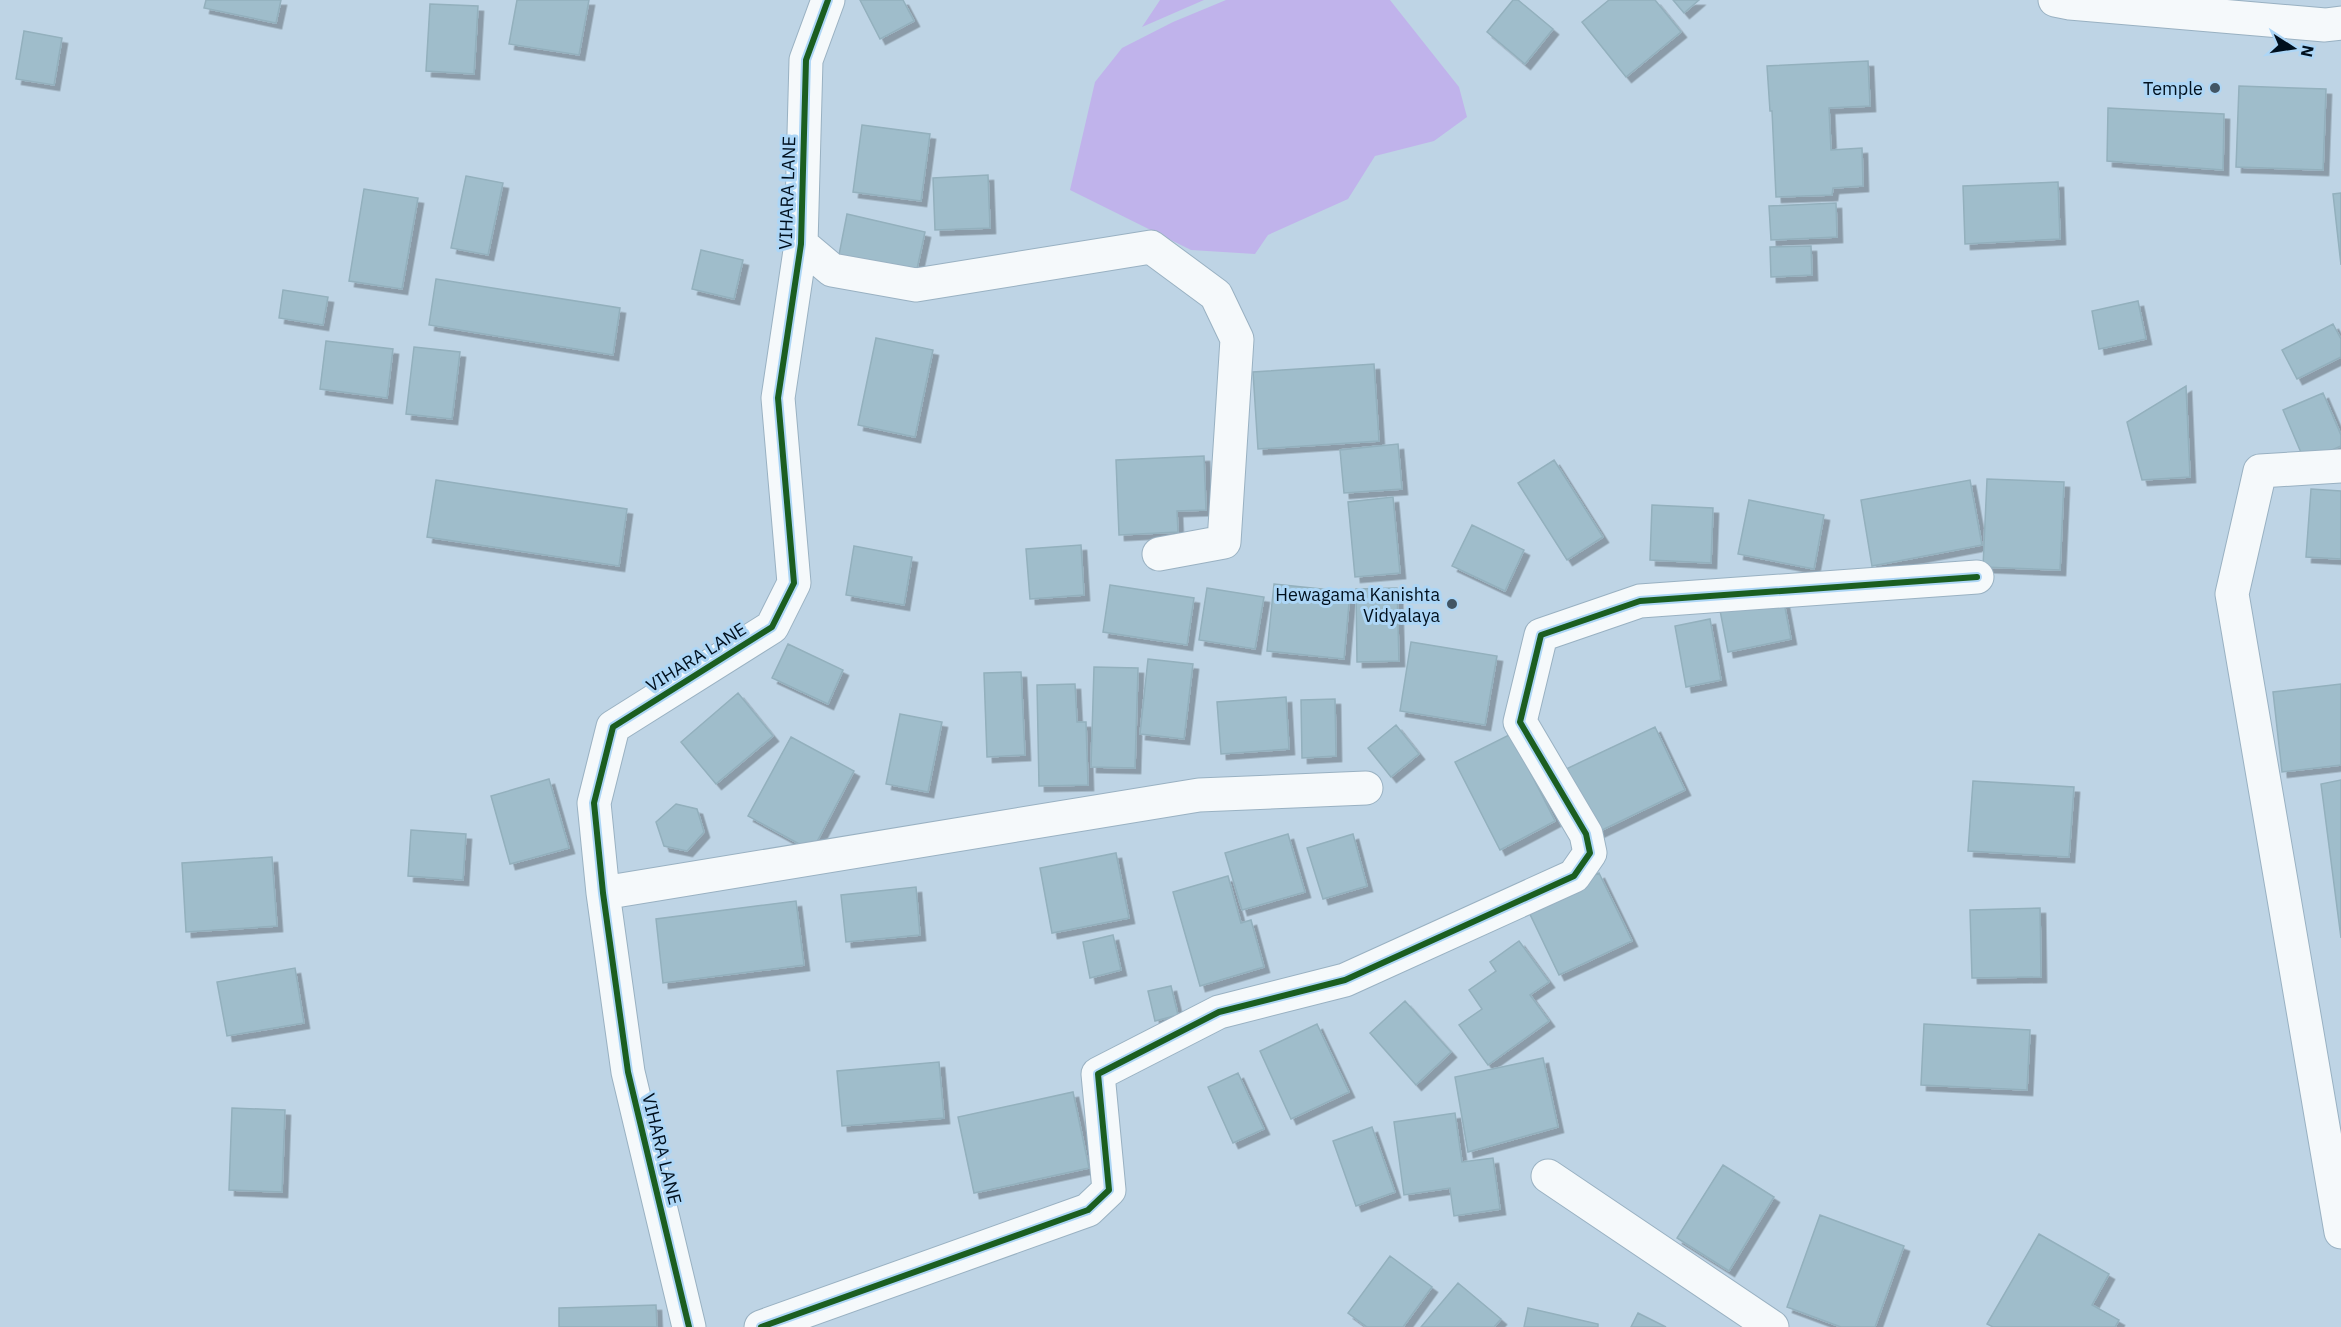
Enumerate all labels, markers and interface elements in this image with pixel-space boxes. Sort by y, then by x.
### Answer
north arrow [2263,18,2323,78]
text: N [2297,43,2319,59]
place label: Temple [2143,77,2203,100]
marker: Temple [2208,81,2222,95]
street label: VIHARA LANE [774,136,800,250]
place label: Hewagama Kanishta Vidyalaya [1275,583,1440,627]
marker: Hewagama Kanishta Vidyalaya [1445,597,1459,611]
street label: VIHARA LANE [642,617,750,697]
street label: VIHARA LANE [637,1091,687,1207]

